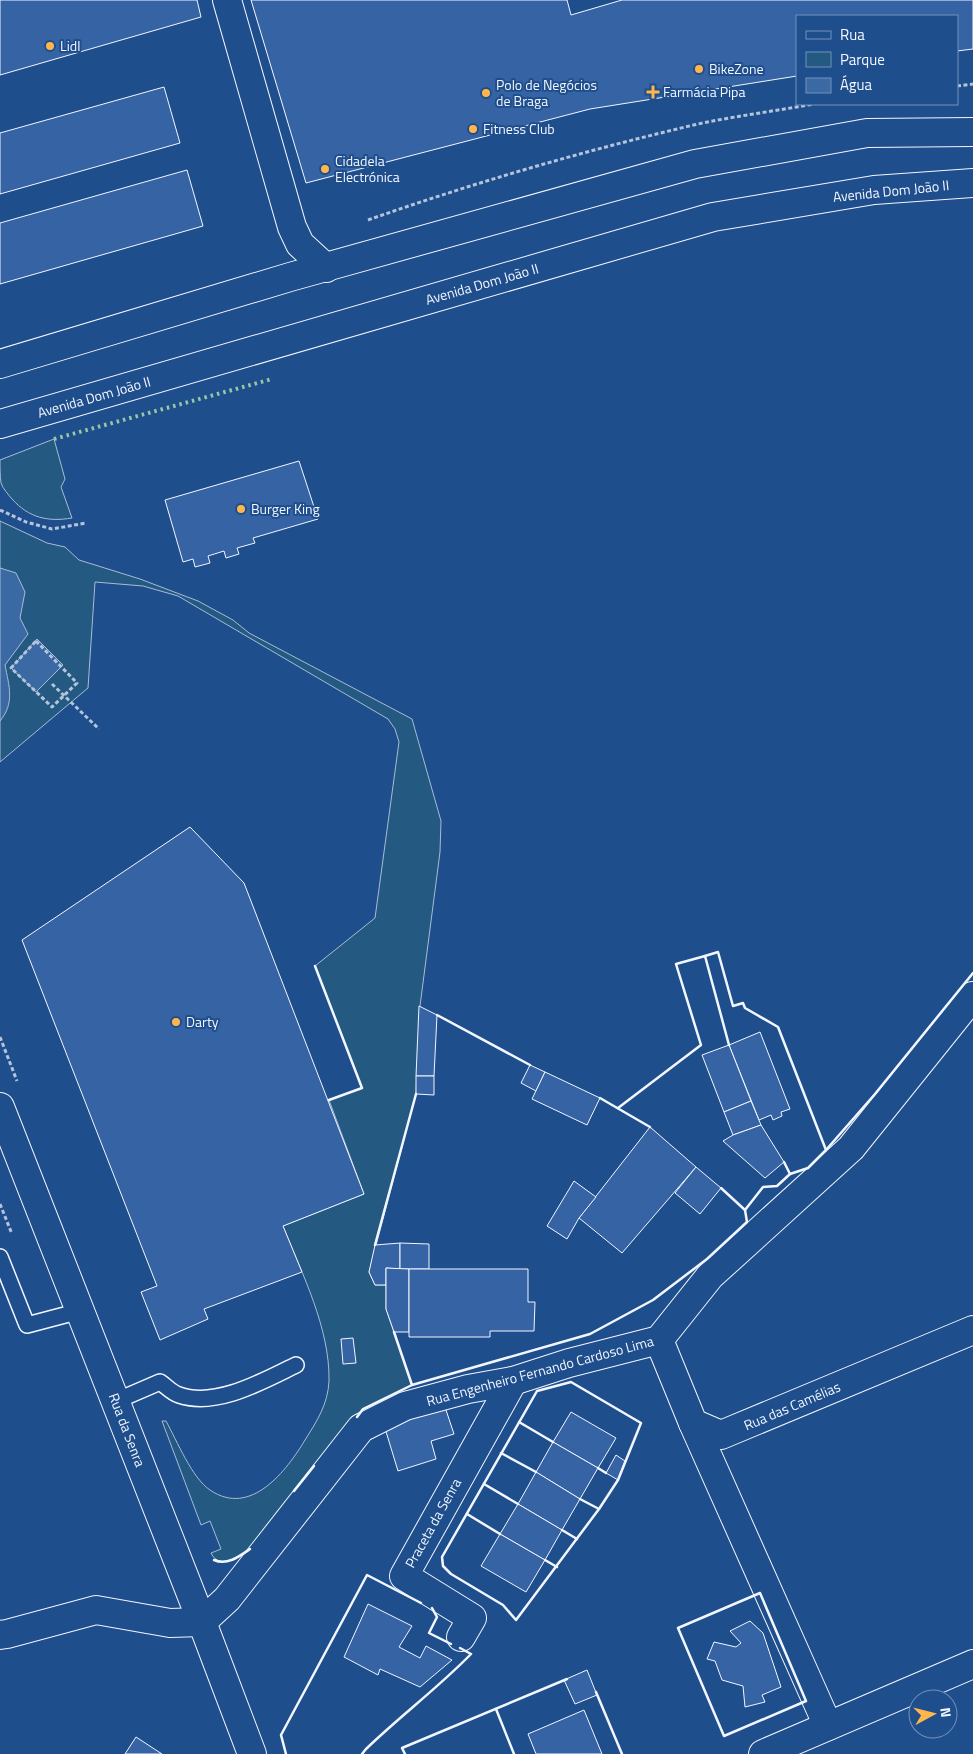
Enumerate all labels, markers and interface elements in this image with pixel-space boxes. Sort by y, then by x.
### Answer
legend [796,15,958,105]
text: Rua [840,23,865,46]
place label: Lidl [60,35,80,56]
marker: Lidl [44,40,56,52]
text: Parque [840,48,885,71]
place label: BikeZone [709,58,764,79]
marker: BikeZone [693,63,705,75]
text: Água [840,73,872,96]
place label: Polo de Negócios de Braga [496,74,597,111]
place label: Farmácia Pipa [663,81,746,102]
marker: Farmácia Pipa [647,86,659,98]
marker: Polo de Negócios de Braga [480,87,492,99]
place label: Fitness Club [483,118,555,139]
marker: Fitness Club [467,123,479,135]
place label: Cidadela Electrónica [335,150,400,187]
marker: Cidadela Electrónica [319,163,331,175]
street label: Avenida Dom João II [832,174,950,207]
street label: Avenida Dom João II [423,257,541,310]
street label: Avenida Dom João II [35,370,153,423]
place label: Burger King [251,498,320,519]
marker: Burger King [235,503,247,515]
place label: Darty [186,1011,219,1032]
marker: Darty [170,1016,182,1028]
street label: Rua Engenheiro Fernando Cardoso Lima [424,1330,656,1411]
street label: Rua das Camélias [740,1376,843,1435]
street label: Rua da Senra [104,1390,151,1470]
street label: Praceta da Senra [399,1474,466,1571]
north arrow [908,1689,958,1739]
text: N [935,1706,957,1718]

